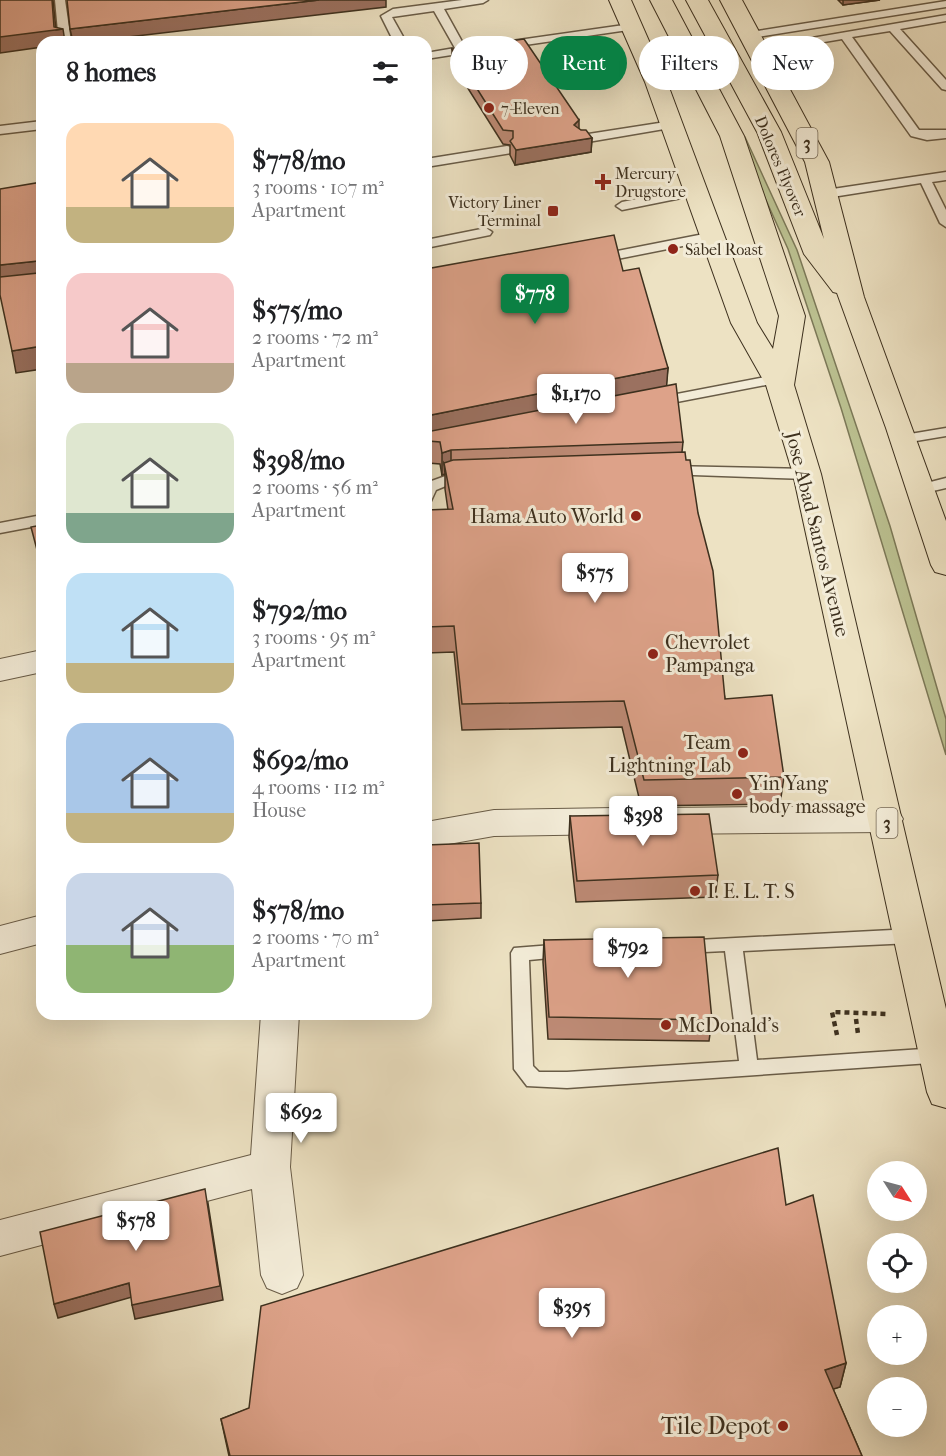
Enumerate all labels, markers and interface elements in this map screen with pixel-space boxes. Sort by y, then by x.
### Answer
chip: Buy [450,36,528,90]
chip: Rent [540,36,627,90]
chip: Filters [639,36,739,90]
chip: New [751,36,834,90]
icon: filters [369,56,402,89]
text: 8 homes [66,57,156,88]
place label: 7-Eleven [501,99,560,118]
marker: 7-Eleven [482,101,496,115]
street label: Dolores Flyover [751,113,810,220]
road number: 3 [796,128,818,158]
text: $778/mo [252,145,346,176]
icon: home [114,147,186,219]
place label: Mercury Drugstore [615,164,686,201]
marker: Mercury Drugstore [596,175,610,189]
text: 3 rooms · 107 m² [252,176,384,199]
place label: Victory Liner Terminal [447,193,542,230]
text: Apartment [252,199,346,222]
marker: Victory Liner Terminal [546,204,560,218]
place label: Sabel Roast [685,240,764,259]
marker: Sabel Roast [666,242,680,256]
pin: $778 [499,274,571,325]
text: $778 [515,282,555,305]
text: $575/mo [252,295,342,326]
icon: home [114,297,186,369]
text: 2 rooms · 72 m² [252,326,378,349]
text: Apartment [252,349,346,372]
pin: $1,170 [527,374,625,425]
text: $1,170 [551,382,601,405]
street label: Jose Abad Santos Avenue [780,427,854,639]
text: $398/mo [252,445,345,476]
icon: home [114,447,186,519]
text: 2 rooms · 56 m² [252,476,378,499]
text: Apartment [252,499,346,522]
place label: Hama Auto World [470,505,625,528]
marker: Hama Auto World [629,509,643,523]
pin: $575 [559,553,631,604]
text: $575 [576,561,614,584]
text: $792/mo [252,595,347,626]
icon: home [114,597,186,669]
text: 3 rooms · 95 m² [252,626,375,649]
place label: Chevrolet Pampanga [665,631,755,677]
marker: Chevrolet Pampanga [646,647,660,661]
text: Apartment [252,649,346,672]
place label: Team Lightning Lab [608,731,731,777]
text: $692/mo [252,745,348,776]
marker: Team Lightning Lab [736,746,750,760]
icon: home [114,747,186,819]
place label: Yin Yang body massage [748,772,866,818]
text: 4 rooms · 112 m² [252,776,384,799]
marker: Yin Yang body massage [730,787,744,801]
pin: $398 [607,796,679,847]
text: House [252,799,306,822]
text: $398 [623,804,663,827]
road number: 3 [876,808,898,838]
place label: I. E. L. T. S [707,880,795,903]
marker: I. E. L. T. S [688,884,702,898]
text: $578/mo [252,895,344,926]
icon: home [114,897,186,969]
text: 2 rooms · 70 m² [252,926,379,949]
pin: $792 [592,928,664,979]
text: $792 [607,936,649,959]
text: Apartment [252,949,346,972]
place label: McDonald's [678,1014,779,1037]
marker: McDonald's [659,1018,673,1032]
pin: $692 [265,1093,337,1144]
text: $692 [280,1101,322,1124]
north arrow [867,1161,927,1221]
map controls [867,1161,927,1437]
pin: $578 [100,1201,172,1252]
text: $578 [116,1209,156,1232]
button: locate [867,1233,927,1293]
pin: $395 [536,1288,608,1339]
text: $395 [553,1296,591,1319]
button: + [867,1305,927,1365]
button: − [867,1377,927,1437]
place label: Tile Depot [661,1412,771,1440]
marker: Tile Depot [776,1419,790,1433]

